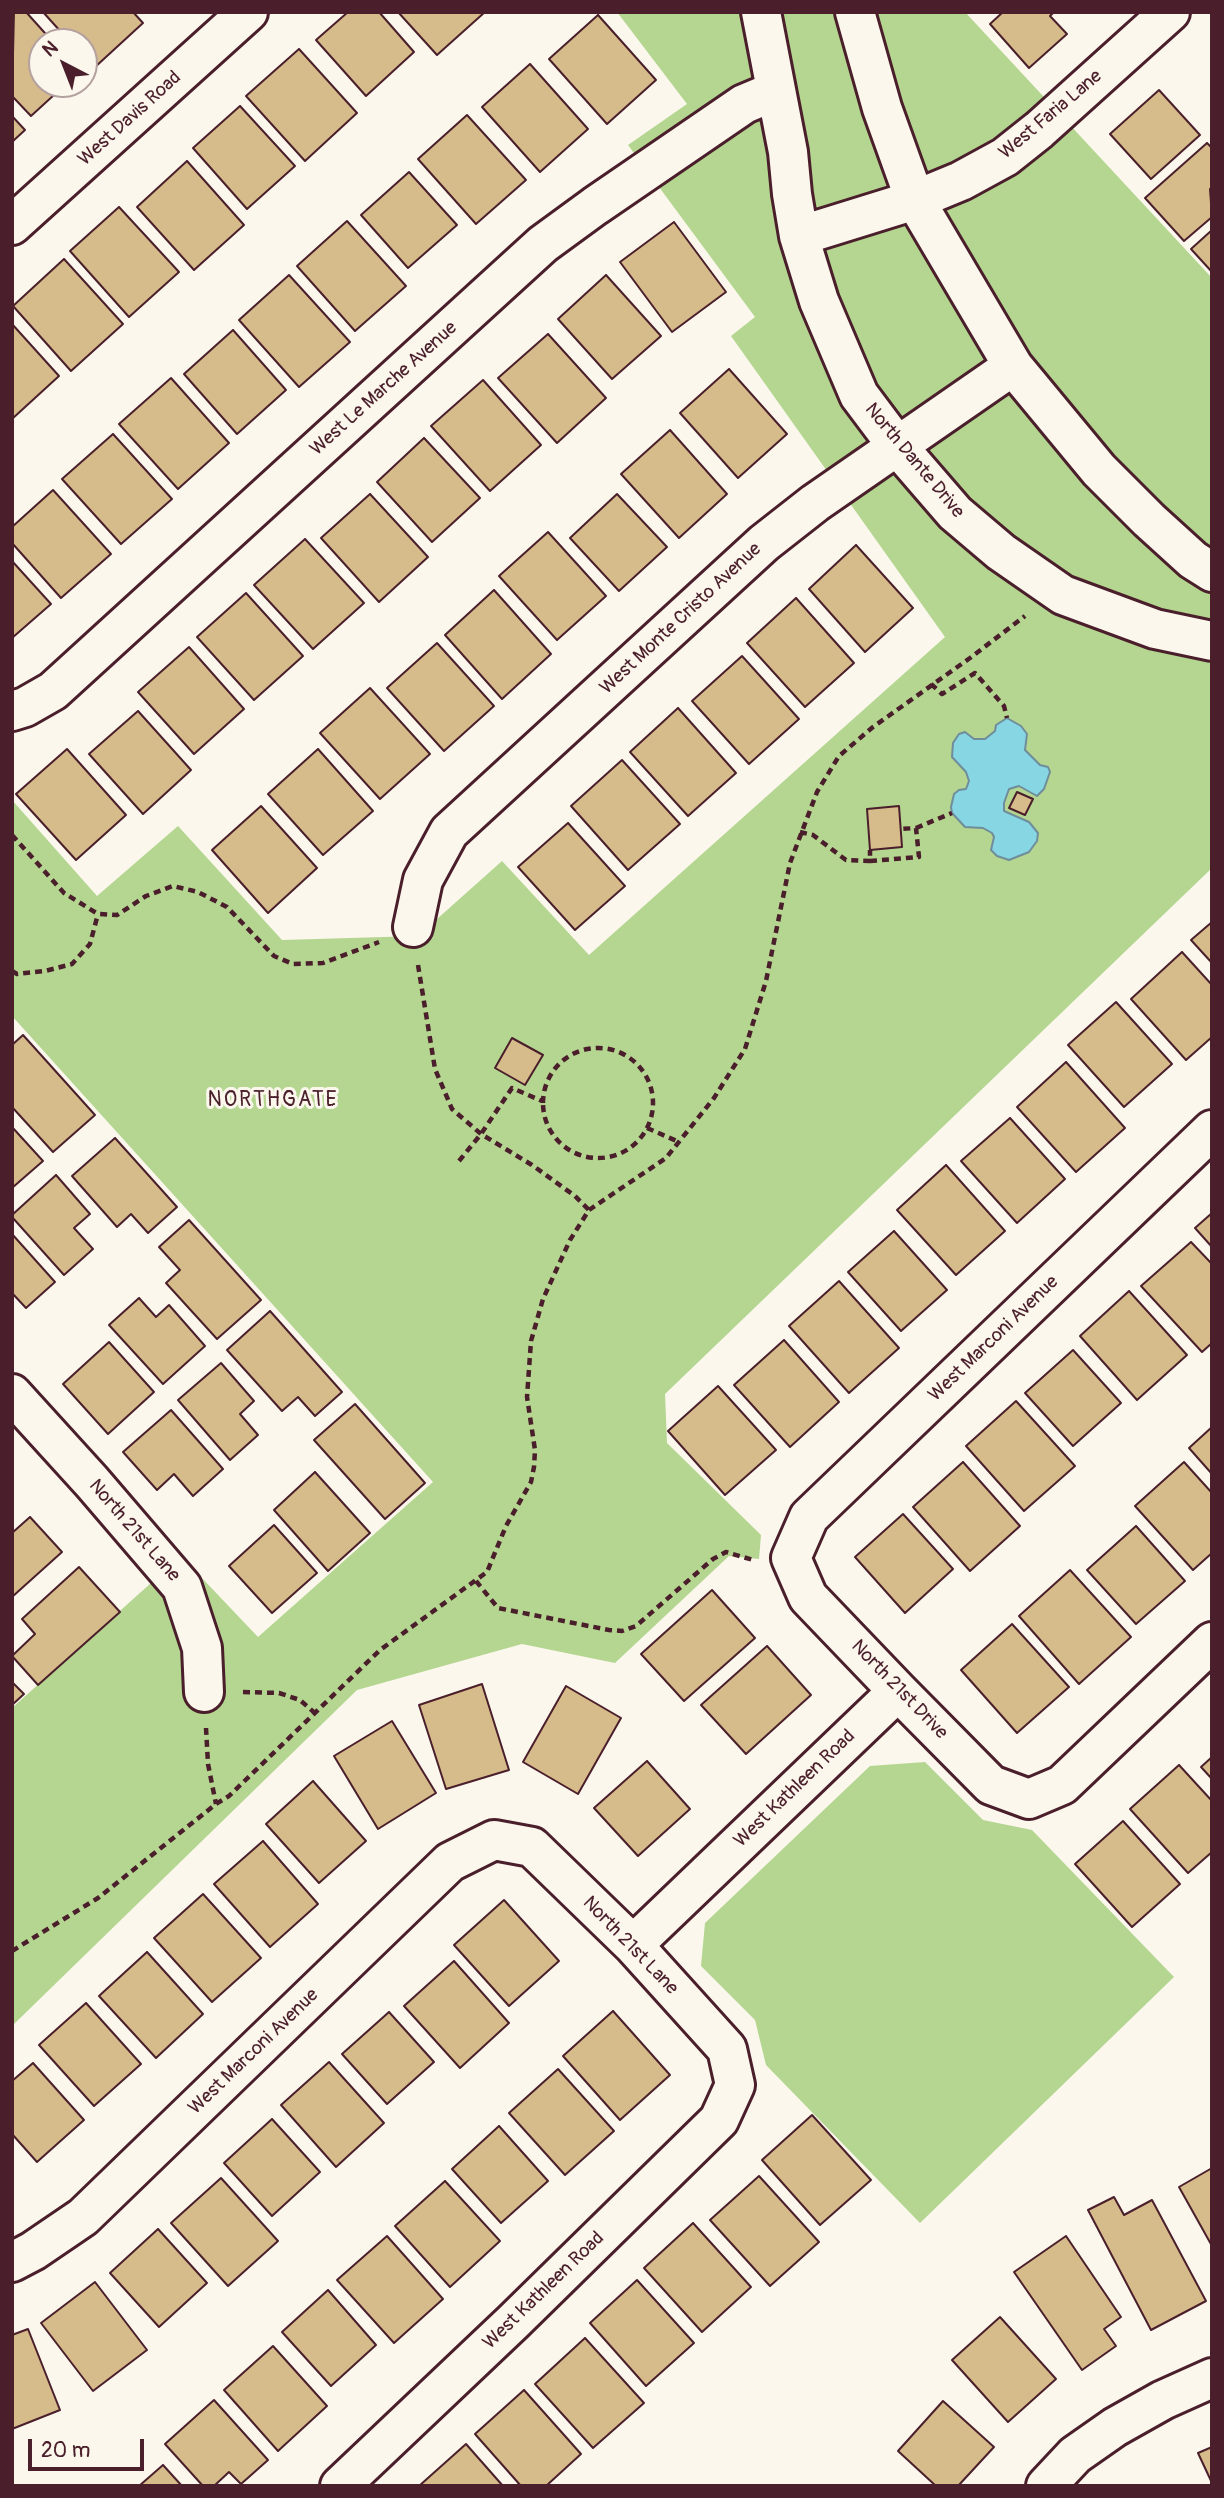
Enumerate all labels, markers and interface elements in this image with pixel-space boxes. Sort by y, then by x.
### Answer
north arrow [28,28,98,98]
text: N [37,36,63,62]
street label: West Faria Lane [995,65,1107,165]
street label: West Davis Road [74,67,186,171]
street label: West Le Marche Avenue [306,317,462,461]
street label: North Dante Drive [859,399,969,523]
street label: West Monte Cristo Avenue [596,538,766,700]
district label: NORTHGATE [209,1088,337,1114]
street label: West Marconi Avenue [924,1271,1064,1407]
street label: North 21st Lane [83,1475,185,1587]
street label: North 21st Drive [846,1636,952,1744]
street label: West Kathleen Road [730,1725,860,1853]
street label: North 21st Lane [577,1892,683,2000]
street label: West Marconi Avenue [184,1984,324,2120]
street label: West Kathleen Road [479,2227,609,2355]
scale bar [32,2424,147,2468]
text: 20 m [41,2437,90,2464]

